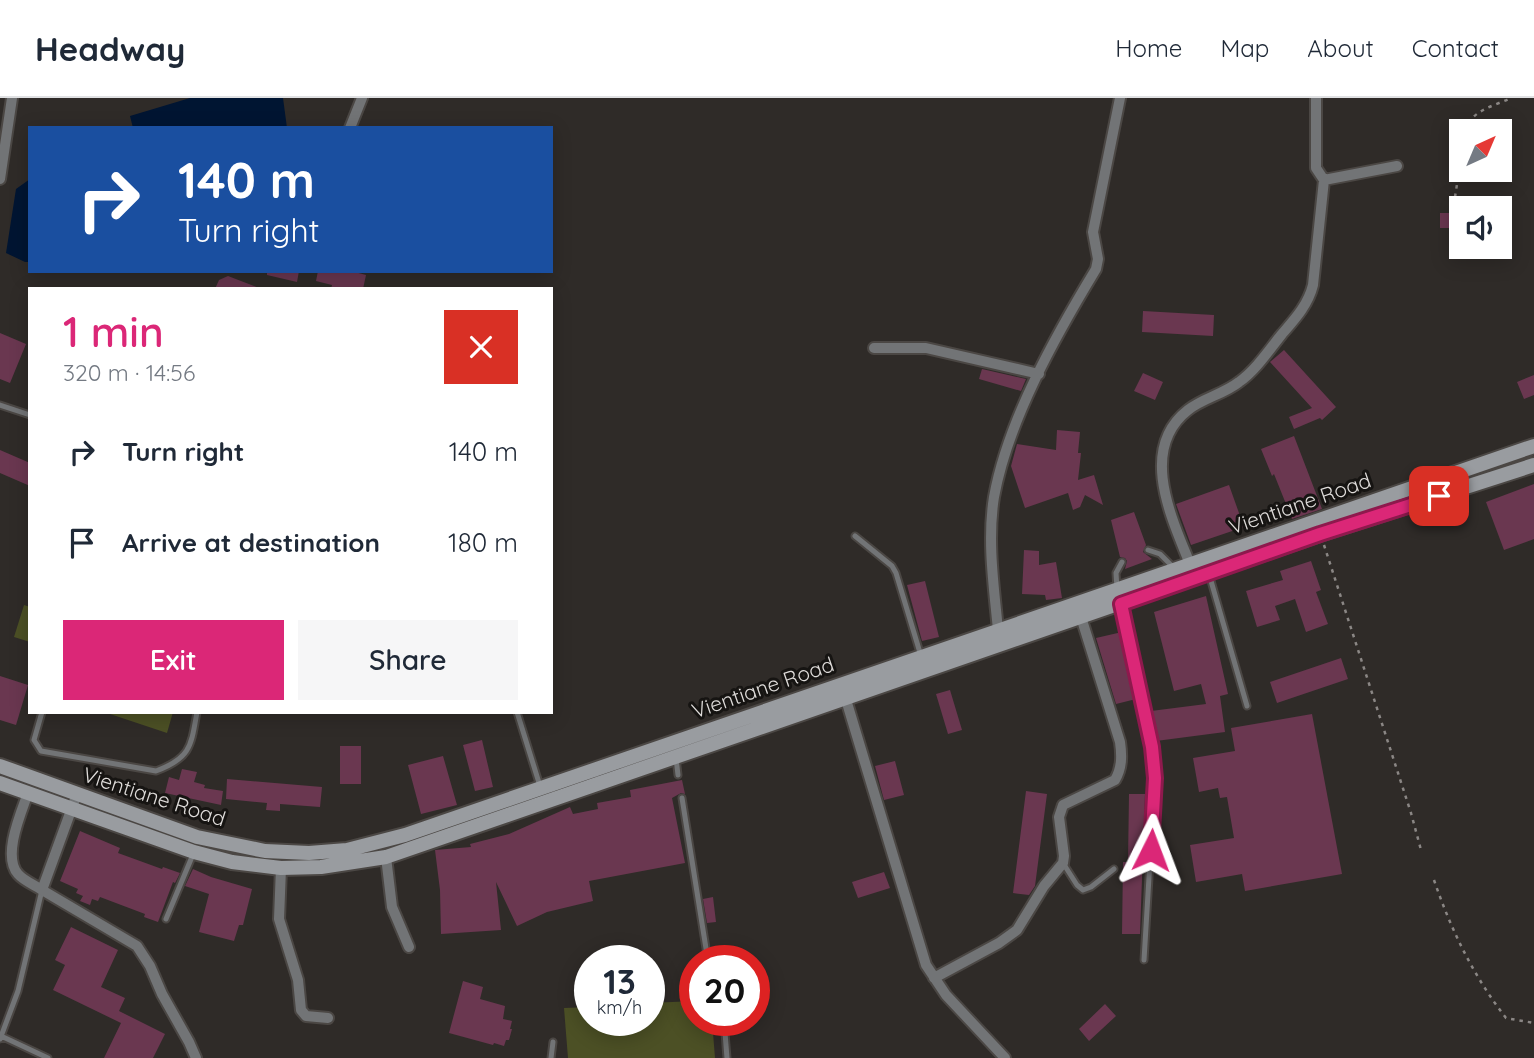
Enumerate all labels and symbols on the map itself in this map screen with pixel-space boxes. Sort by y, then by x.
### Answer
north arrow [1449,119,1512,182]
pin [1409,466,1469,526]
street label: Vientiane Road [1225,467,1374,540]
street label: Vientiane Road [688,651,837,724]
street label: Vientiane Road [80,761,229,831]
position arrow [1114,813,1188,887]
speed limit sign: 20 [679,945,770,1036]

